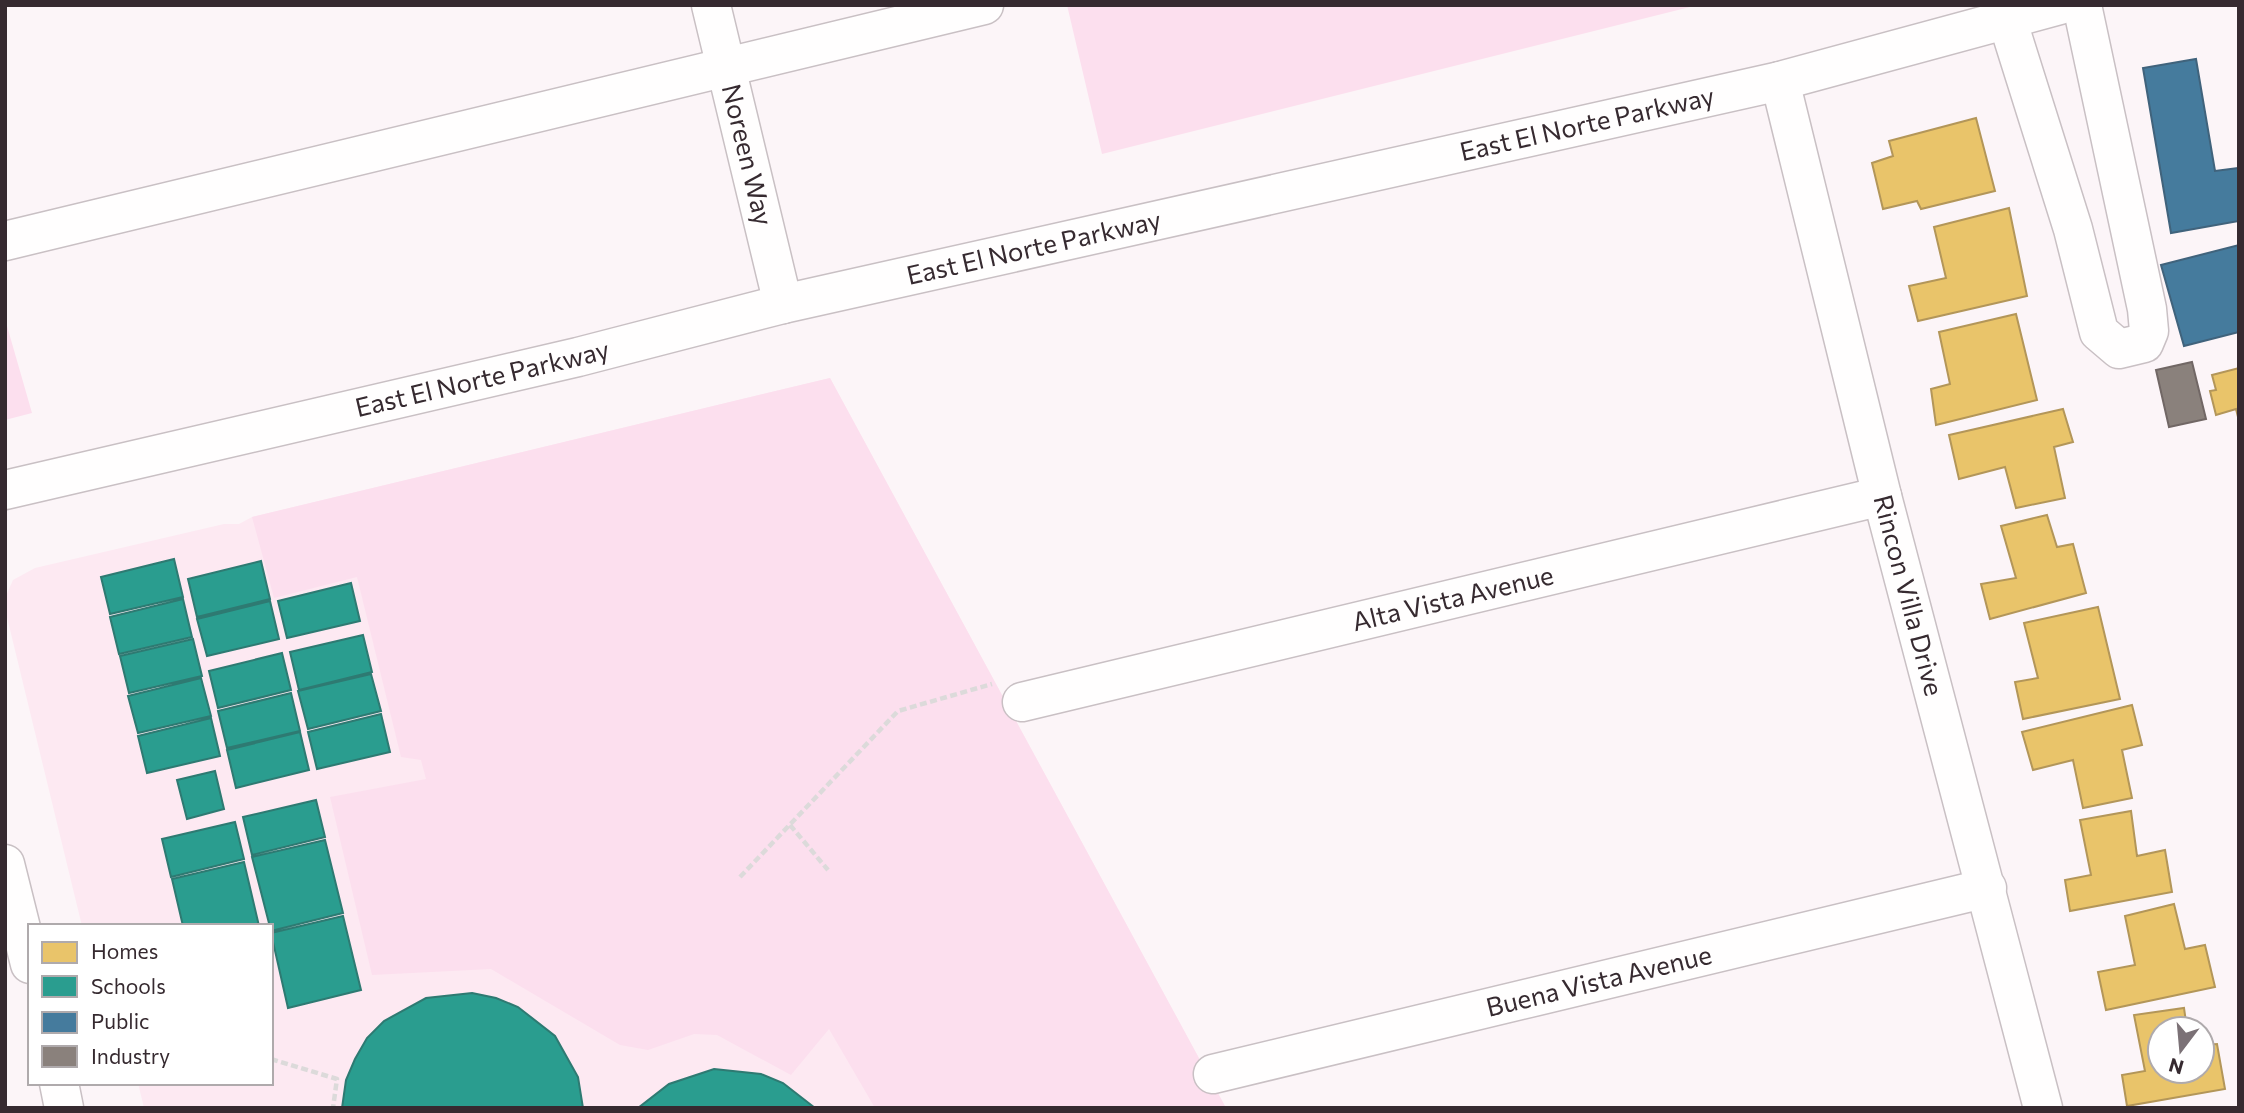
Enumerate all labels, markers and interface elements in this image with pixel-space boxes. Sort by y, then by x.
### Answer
street label: East El Norte Parkway [1457,79,1717,166]
street label: Noreen Way [717,81,780,228]
street label: East El Norte Parkway [903,203,1164,290]
street label: East El Norte Parkway [352,333,612,422]
street label: Rincon Villa Drive [1868,491,1951,699]
street label: Alta Vista Avenue [1349,558,1556,636]
legend [28,924,273,1085]
text: Homes [91,938,158,963]
street label: Buena Vista Avenue [1483,938,1715,1022]
text: Schools [91,973,166,998]
text: Public [91,1008,149,1033]
north arrow [2146,1015,2216,1085]
text: Industry [91,1043,170,1068]
text: N [2166,1054,2186,1080]

